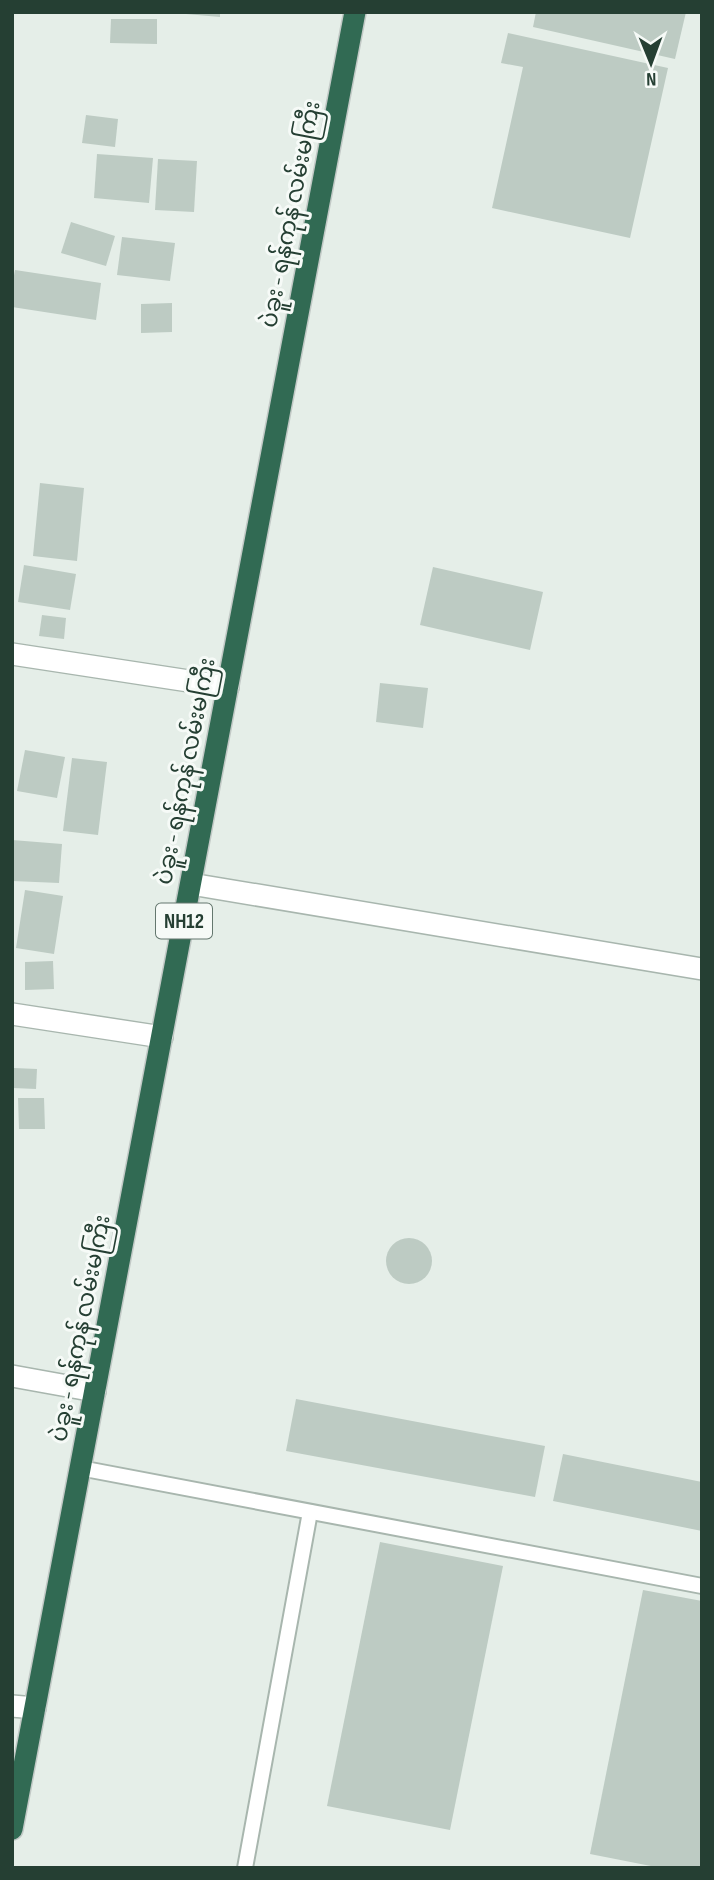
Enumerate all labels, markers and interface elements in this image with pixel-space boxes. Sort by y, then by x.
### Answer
north arrow [616,28,686,98]
text: N [646,67,657,90]
street label: ပဲခူး - ရန်ကုန် လမ်းမကြီး [252,98,331,331]
street label: ပဲခူး - ရန်ကုန် လမ်းမကြီး [147,655,226,888]
road number: NH12 [156,904,212,939]
street label: ပဲခူး - ရန်ကုန် လမ်းမကြီး [42,1212,121,1445]

